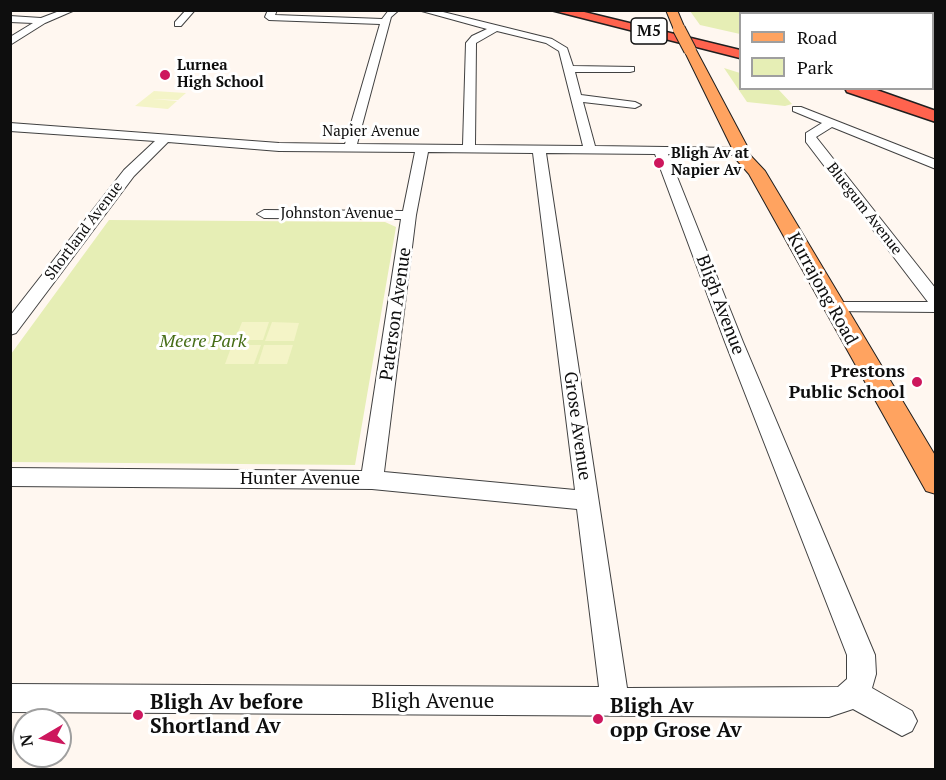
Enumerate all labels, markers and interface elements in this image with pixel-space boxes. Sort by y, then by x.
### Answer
legend [739,12,934,90]
road number: M5 [631,18,667,44]
text: Road [797,25,837,49]
text: Park [797,55,833,79]
place label: Lurnea High School [177,57,264,92]
marker: Lurnea High School [158,68,172,82]
street label: Napier Avenue [322,123,420,141]
place label: Bligh Av at Napier Av [671,145,749,180]
marker: Bligh Av at Napier Av [652,156,666,170]
street label: Bluegum Avenue [822,159,906,259]
street label: Shortland Avenue [41,178,127,284]
street label: Johnston Avenue [280,205,394,223]
street label: Kurrajong Road [782,229,862,349]
street label: Paterson Avenue [376,246,416,382]
street label: Bligh Avenue [691,252,749,358]
park label: Meere Park [160,331,246,353]
place label: Prestons Public School [789,361,905,404]
street label: Grose Avenue [559,370,595,482]
marker: Prestons Public School [910,375,924,389]
street label: Hunter Avenue [240,468,360,490]
street label: Bligh Avenue [372,689,494,715]
place label: Bligh Av before Shortland Av [150,690,303,740]
place label: Bligh Av opp Grose Av [610,694,742,744]
north arrow [12,708,72,768]
marker: Bligh Av before Shortland Av [131,708,145,722]
marker: Bligh Av opp Grose Av [591,712,605,726]
text: N [14,733,38,748]

